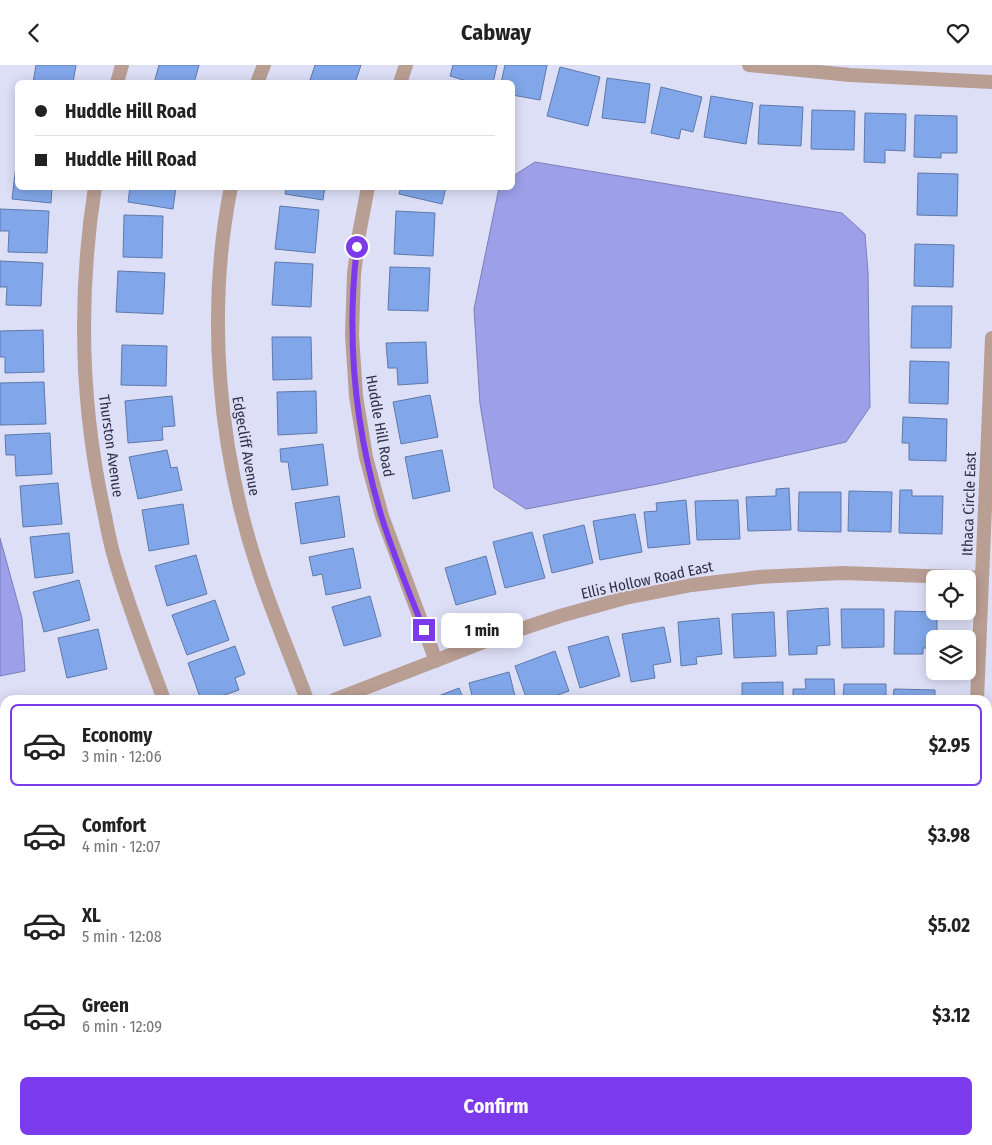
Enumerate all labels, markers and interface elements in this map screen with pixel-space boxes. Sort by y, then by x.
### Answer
icon: back [20,19,48,47]
text: Cabway [461,19,531,46]
icon: heart [944,19,972,47]
text: Huddle Hill Road [65,100,197,123]
text: Huddle Hill Road [65,148,197,171]
route start [346,236,368,258]
street label: Huddle Hill Road [362,374,398,478]
street label: Thurston Avenue [95,394,127,498]
street label: Edgecliff Avenue [228,395,264,497]
street label: Ithaca Circle East [958,452,980,556]
street label: Ellis Hollow Road East [579,557,715,603]
map controls [926,570,976,680]
button: locate [926,570,976,620]
callout: 1 min [442,613,524,647]
route end [413,619,435,641]
text: 1 min [465,621,499,640]
button: layers [926,630,976,680]
icon: car [22,723,67,768]
text: Economy [82,724,152,747]
text: $2.95 [929,734,970,757]
text: 3 min · 12:06 [82,747,162,766]
icon: car [22,813,67,858]
text: Comfort [82,814,146,837]
text: $3.98 [928,824,970,847]
text: 4 min · 12:07 [82,837,160,856]
icon: car [22,903,67,948]
text: XL [82,904,101,927]
text: $5.02 [928,914,970,937]
text: 5 min · 12:08 [82,927,162,946]
icon: car [22,993,67,1038]
text: Green [82,994,129,1017]
text: $3.12 [932,1004,970,1027]
text: 6 min · 12:09 [82,1017,162,1036]
button: Confirm [20,1077,972,1135]

